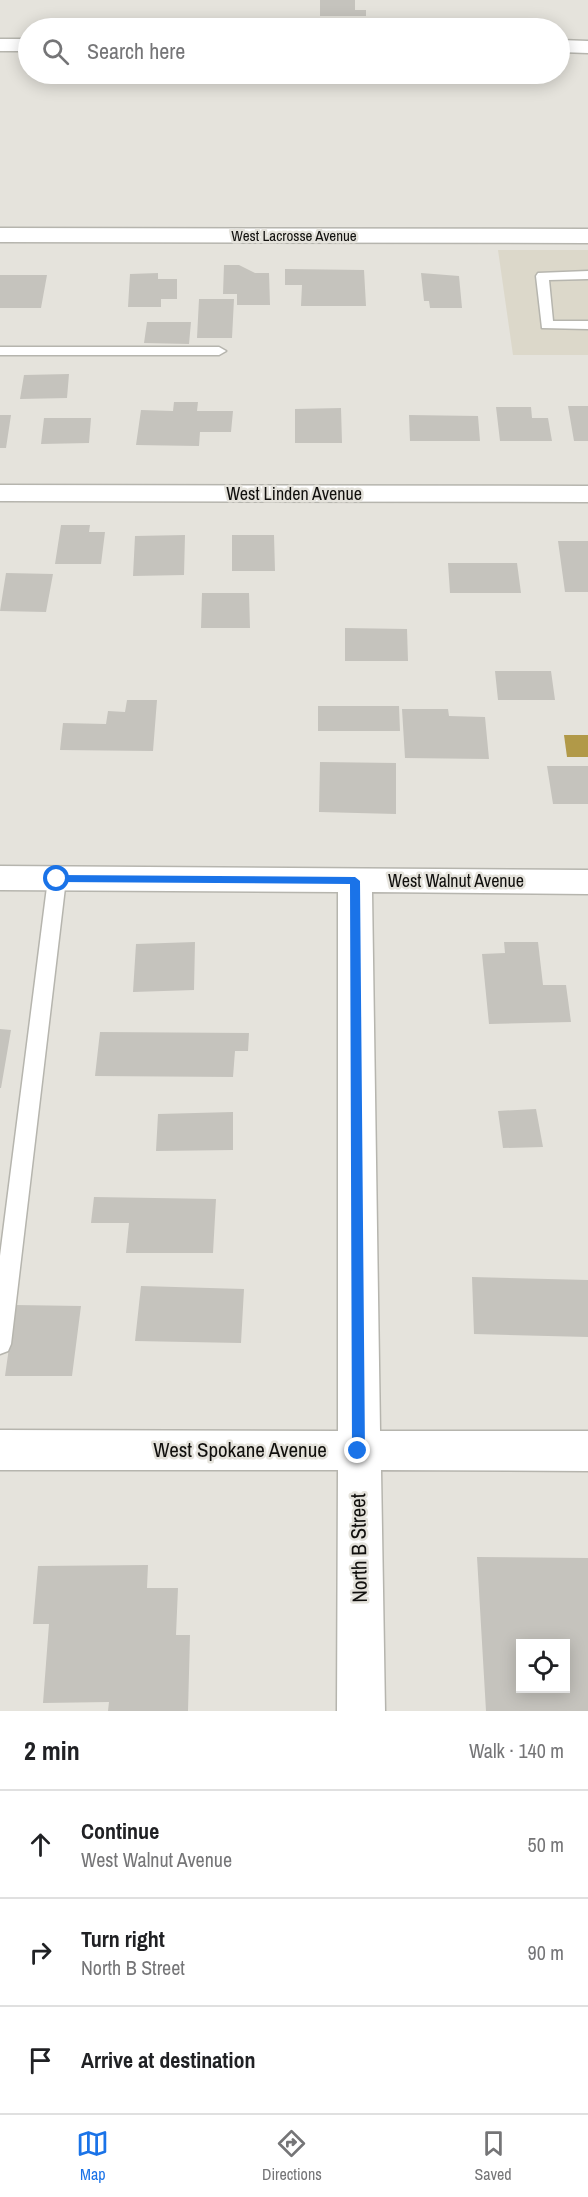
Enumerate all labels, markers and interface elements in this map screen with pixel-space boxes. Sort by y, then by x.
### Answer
search box [18,18,570,84]
icon: search [39,35,72,68]
text: Search here [87,36,185,66]
street label: West Lacrosse Avenue [231,225,357,246]
street label: West Linden Avenue [226,481,362,506]
route start [43,865,69,891]
street label: West Walnut Avenue [388,868,524,893]
street label: West Spokane Avenue [153,1435,327,1464]
route end [344,1437,370,1463]
street label: North B Street [343,1493,374,1603]
map controls [516,1639,570,1693]
button: locate [516,1639,570,1693]
text: 2 min [24,1733,80,1768]
text: Walk · 140 m [469,1737,564,1764]
text: Continue [81,1816,159,1846]
icon: ahead [24,1828,57,1861]
text: 50 m [528,1831,564,1858]
text: West Walnut Avenue [81,1846,232,1873]
text: Turn right [81,1924,165,1954]
icon: right [24,1936,57,1969]
text: 90 m [528,1939,564,1966]
text: North B Street [81,1954,185,1981]
icon: arrive [24,2044,57,2077]
text: Arrive at destination [81,2045,255,2075]
tab: Map [76,2127,109,2185]
tab: Directions [262,2127,322,2185]
tab: Saved [474,2127,512,2185]

